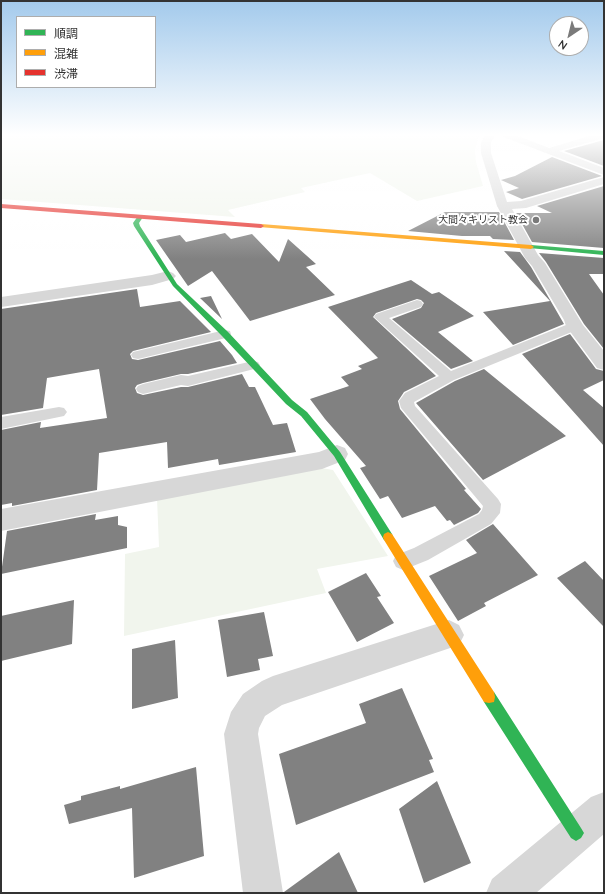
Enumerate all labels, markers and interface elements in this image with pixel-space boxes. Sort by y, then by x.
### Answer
legend [16,16,156,88]
north arrow [549,16,589,56]
text: 順調 [54,26,78,41]
text: N [555,37,570,53]
text: 混雑 [54,46,78,61]
text: 渋滞 [54,66,78,81]
place label: 大間々キリスト教会 [438,214,528,226]
marker: 大間々キリスト教会 [531,215,541,225]

